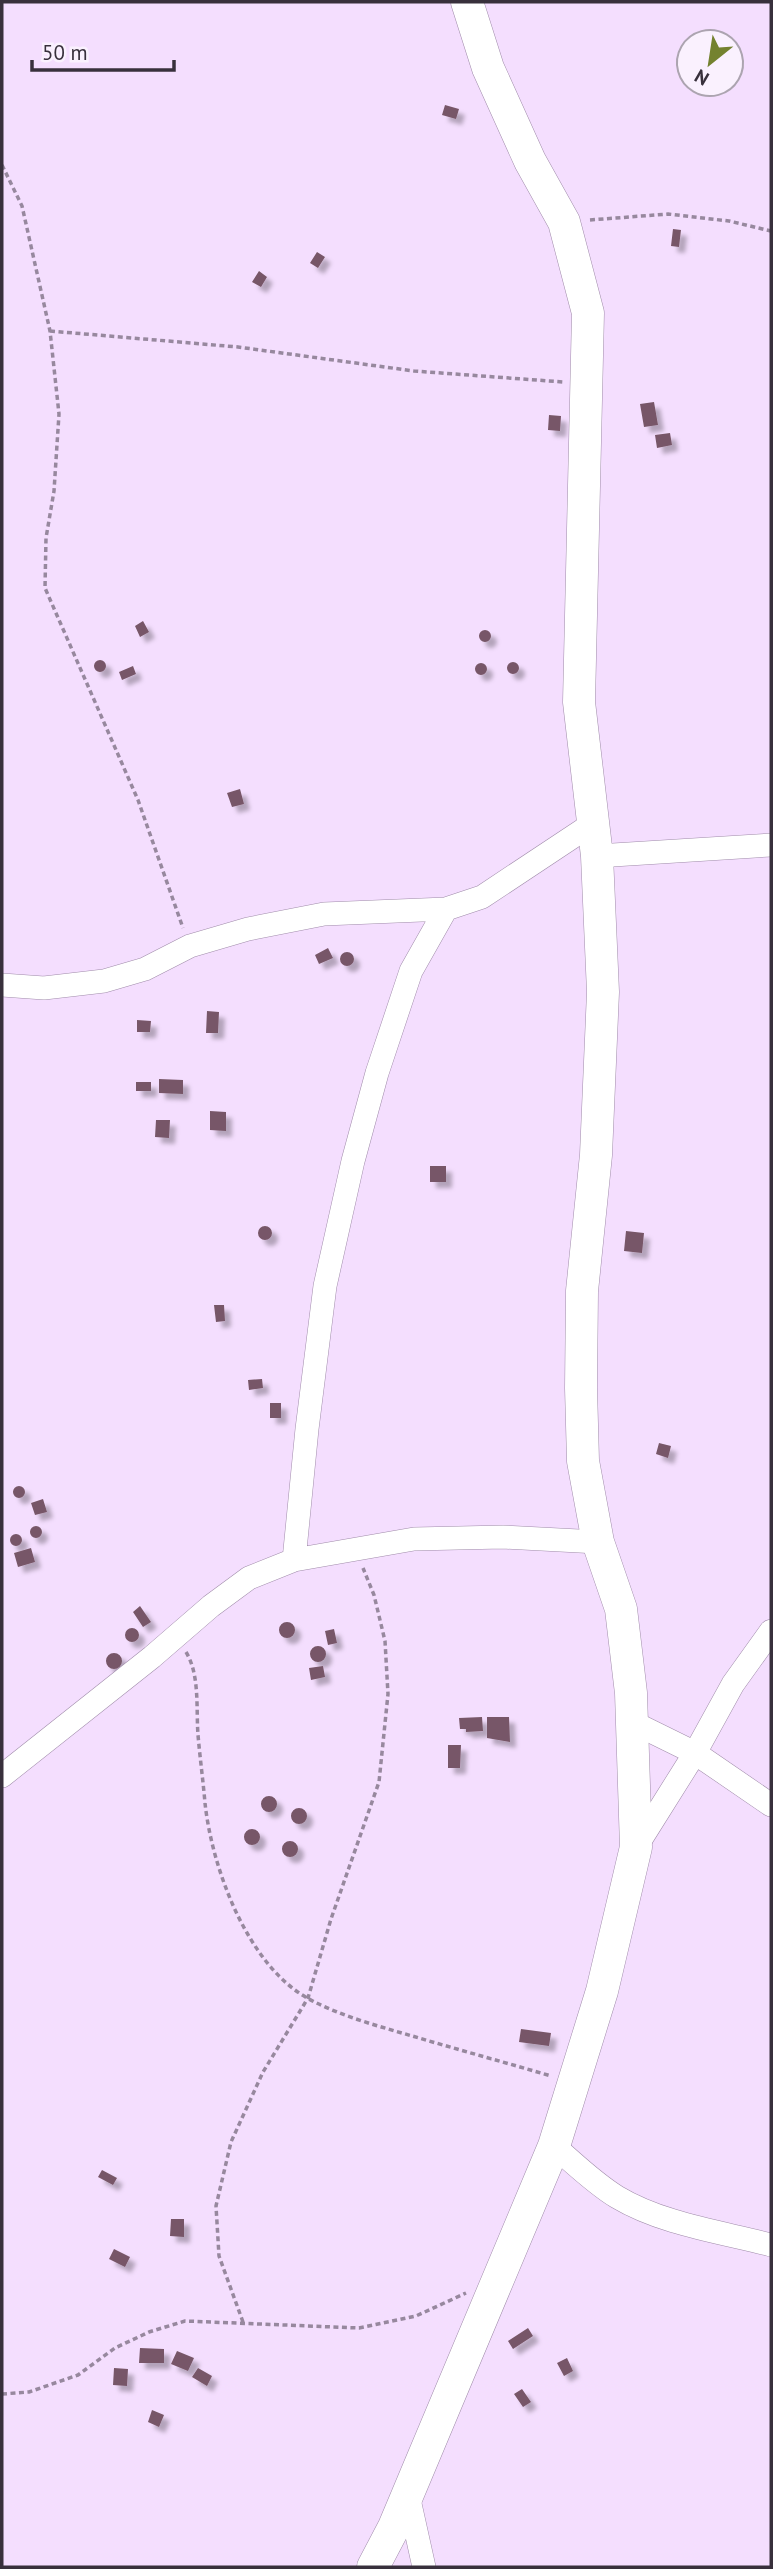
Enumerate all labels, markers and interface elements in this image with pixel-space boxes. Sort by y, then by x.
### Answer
scale bar [32,28,173,72]
north arrow [675,28,745,98]
text: 50 m [42,39,88,66]
text: N [690,64,713,91]

